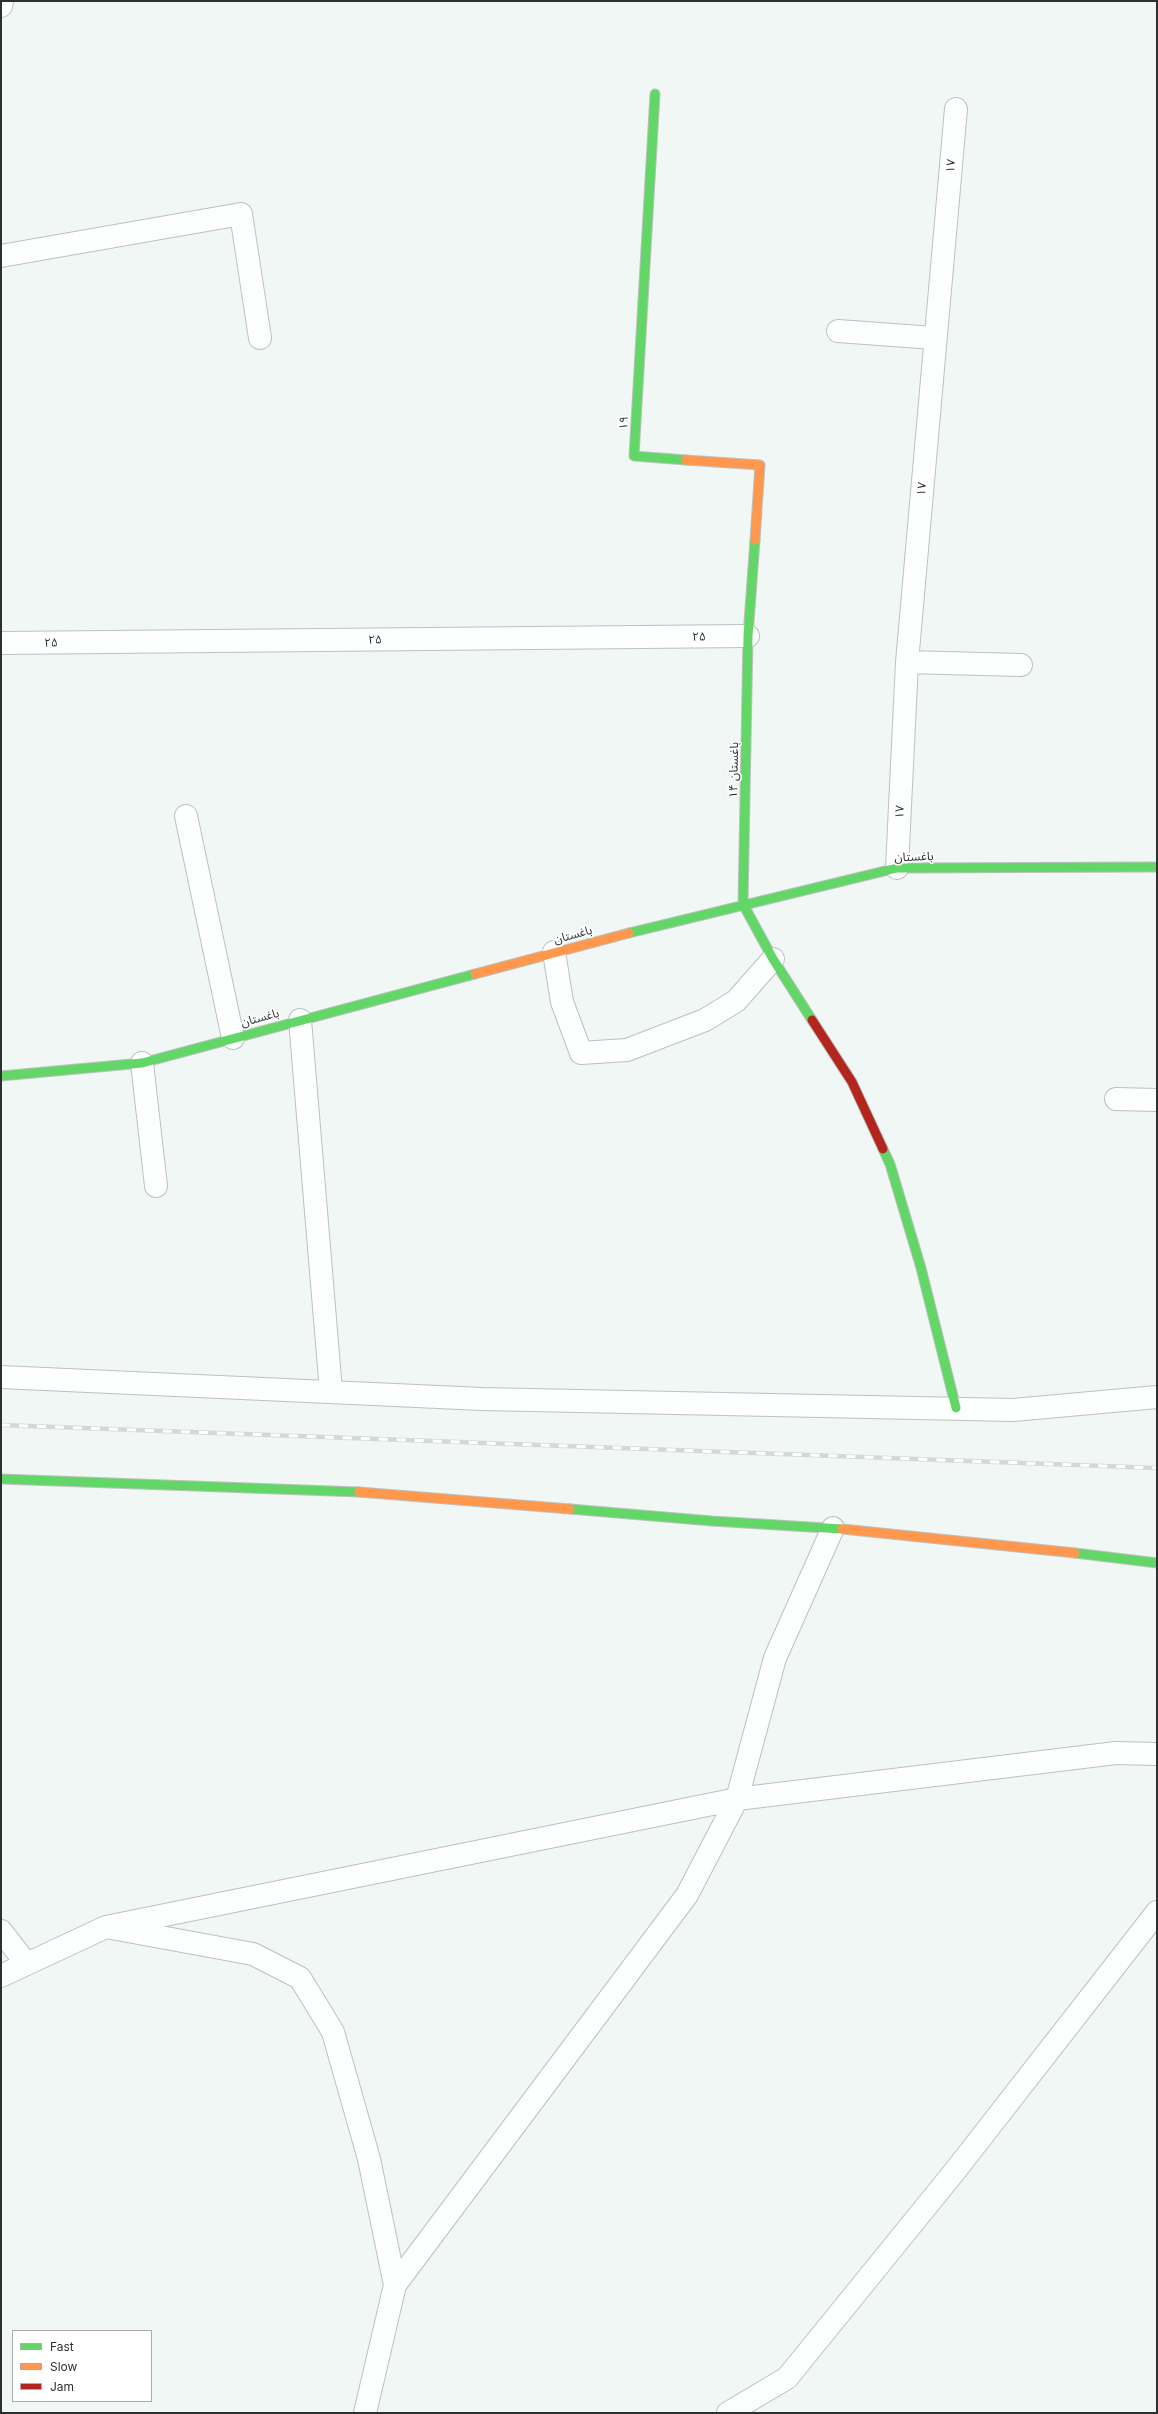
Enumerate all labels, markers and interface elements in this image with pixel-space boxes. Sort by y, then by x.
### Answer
street label: ۱۷ [943,159,959,173]
street label: ۱۹ [616,416,632,430]
street label: ۱۷ [914,482,930,496]
street label: ۲۵ [692,630,706,644]
street label: ۲۵ [368,633,382,647]
street label: ۲۵ [44,636,58,650]
street label: باغستان ۱۴ [726,742,742,798]
street label: ۱۷ [892,805,908,819]
street label: باغستان [894,849,934,865]
street label: باغستان [552,923,594,947]
street label: باغستان [239,1006,281,1030]
legend [12,2330,152,2402]
text: Fast [50,2339,74,2354]
text: Slow [50,2359,77,2374]
text: Jam [50,2379,74,2394]

